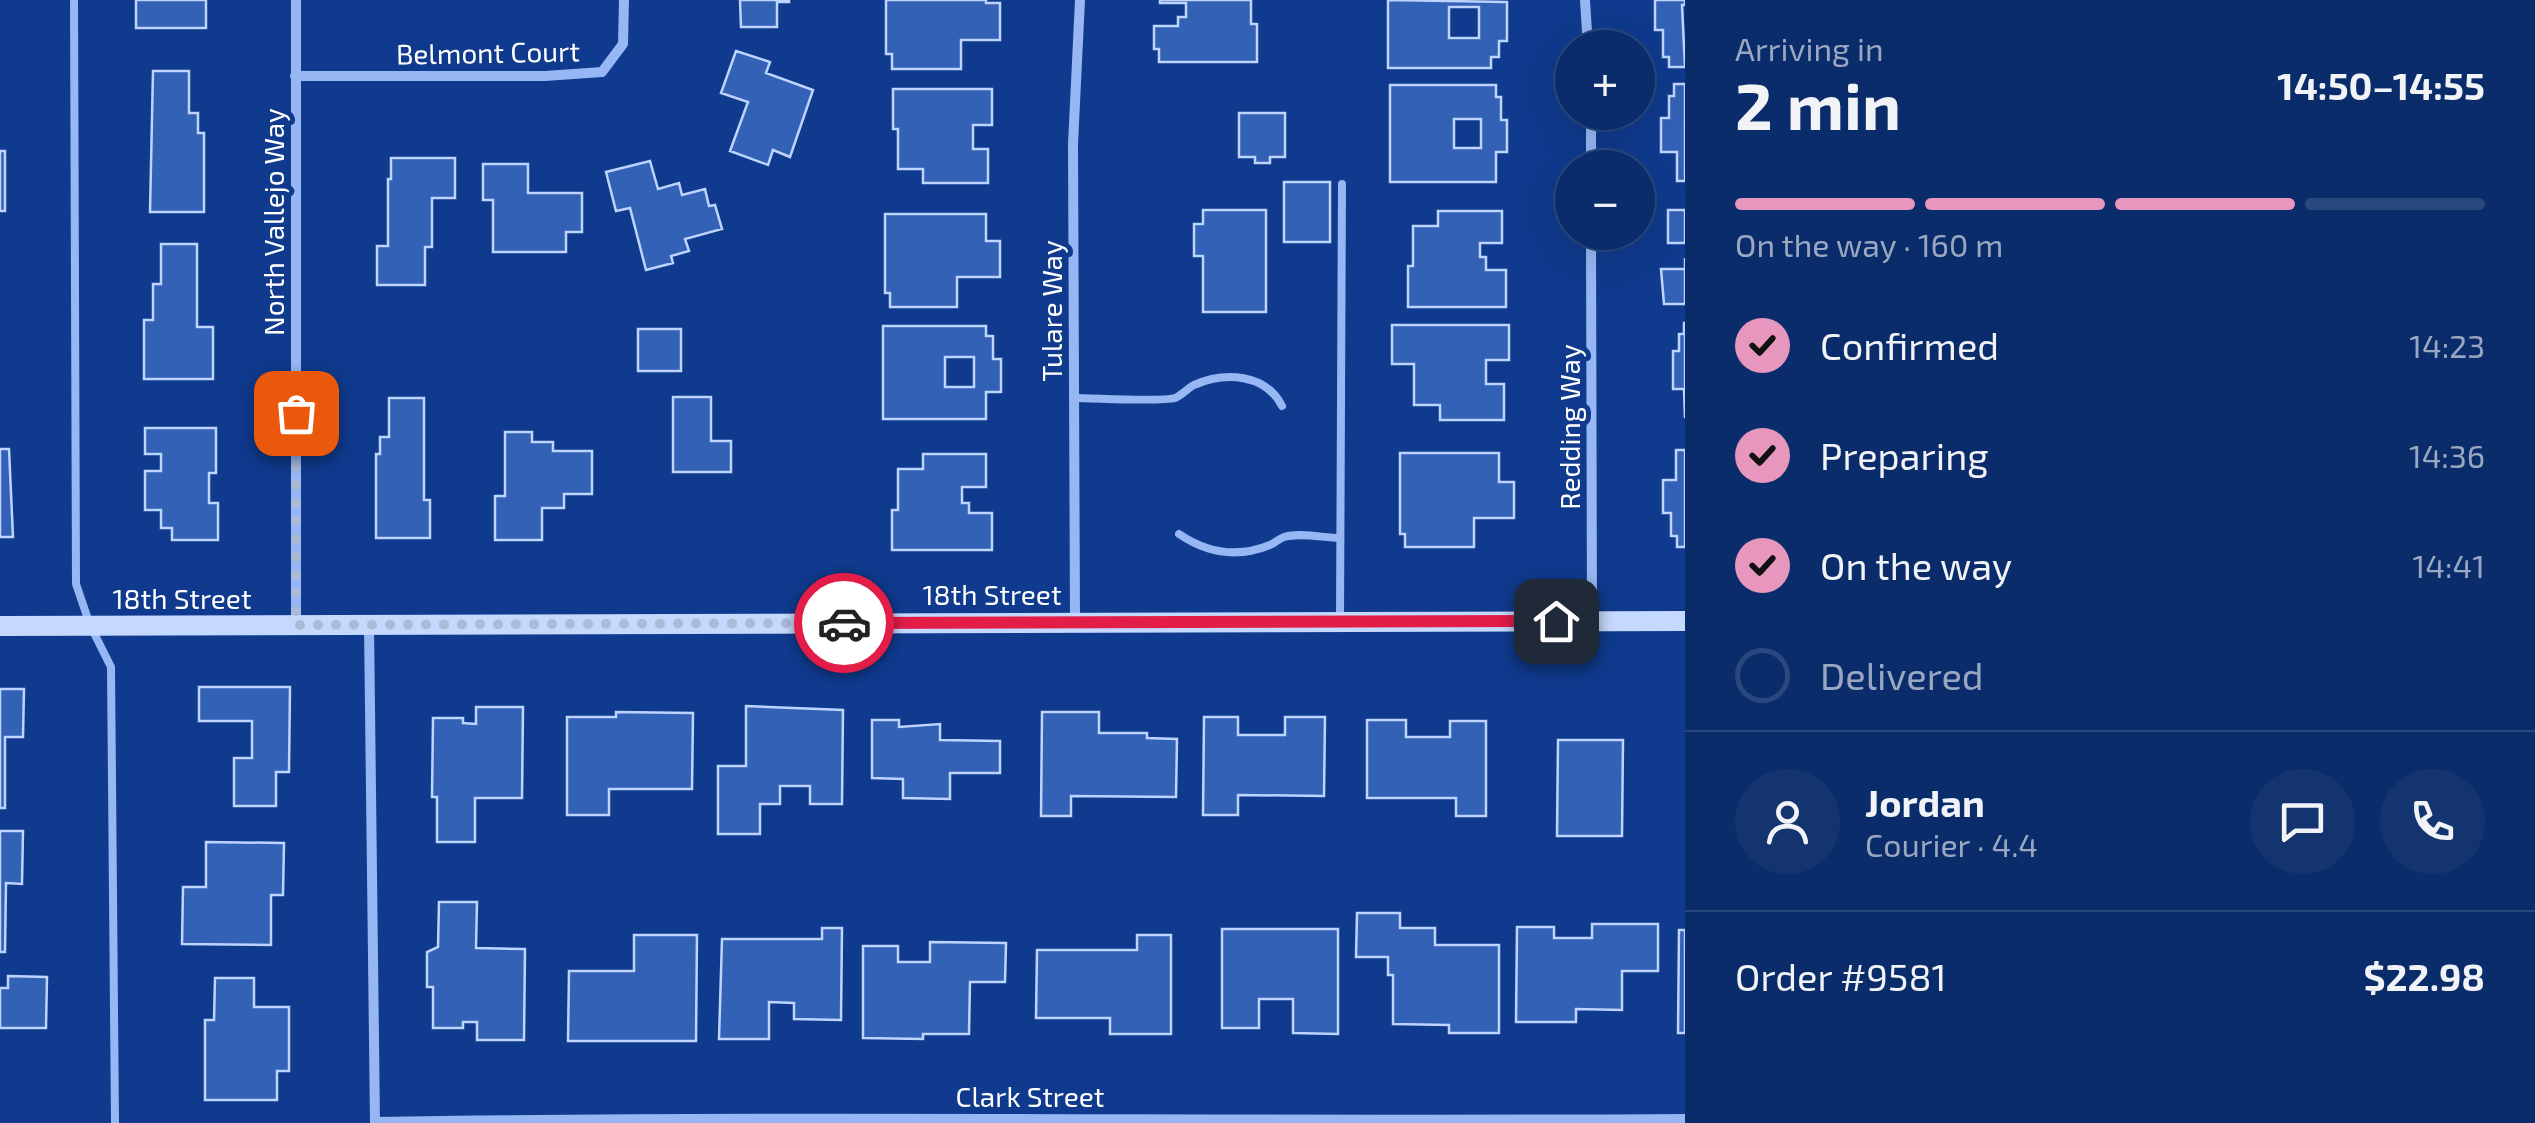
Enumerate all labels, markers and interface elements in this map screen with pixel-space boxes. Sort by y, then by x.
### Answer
text: Arriving in [1735,29,1884,67]
map controls [1555,30,1655,250]
button: + [1555,30,1655,130]
street label: Belmont Court [396,33,580,71]
text: 14:50–14:55 [2277,62,2485,108]
text: 2 min [1735,65,1901,143]
street label: North Vallejo Way [256,108,290,336]
button: − [1555,150,1655,250]
text: On the way · 160 m [1735,225,2003,263]
street label: Tulare Way [1034,240,1068,382]
icon: check [1735,318,1790,373]
text: Confirmed [1820,322,1999,368]
text: 14:23 [2409,326,2485,364]
street label: Redding Way [1552,344,1586,510]
pin [254,371,339,456]
icon: bag [269,386,324,441]
icon: check [1735,428,1790,483]
text: Preparing [1820,432,1988,478]
text: 14:36 [2409,436,2485,474]
icon: check [1735,538,1790,593]
text: On the way [1820,542,2012,588]
text: 14:41 [2413,546,2485,584]
courier [794,573,894,673]
street label: 18th Street [922,577,1062,611]
pin [1514,579,1599,664]
street label: 18th Street [112,581,252,615]
icon: home [1529,594,1584,649]
icon: car [817,596,872,651]
text: Delivered [1820,652,1984,698]
button: person [1735,769,1840,874]
button: chat [2250,769,2355,874]
button: phone [2380,769,2485,874]
text: Jordan [1865,779,1985,825]
text: Courier · 4.4 [1865,825,2038,863]
text: Order #9581 [1735,953,1947,999]
text: $22.98 [2363,953,2485,999]
street label: Clark Street [956,1079,1104,1113]

